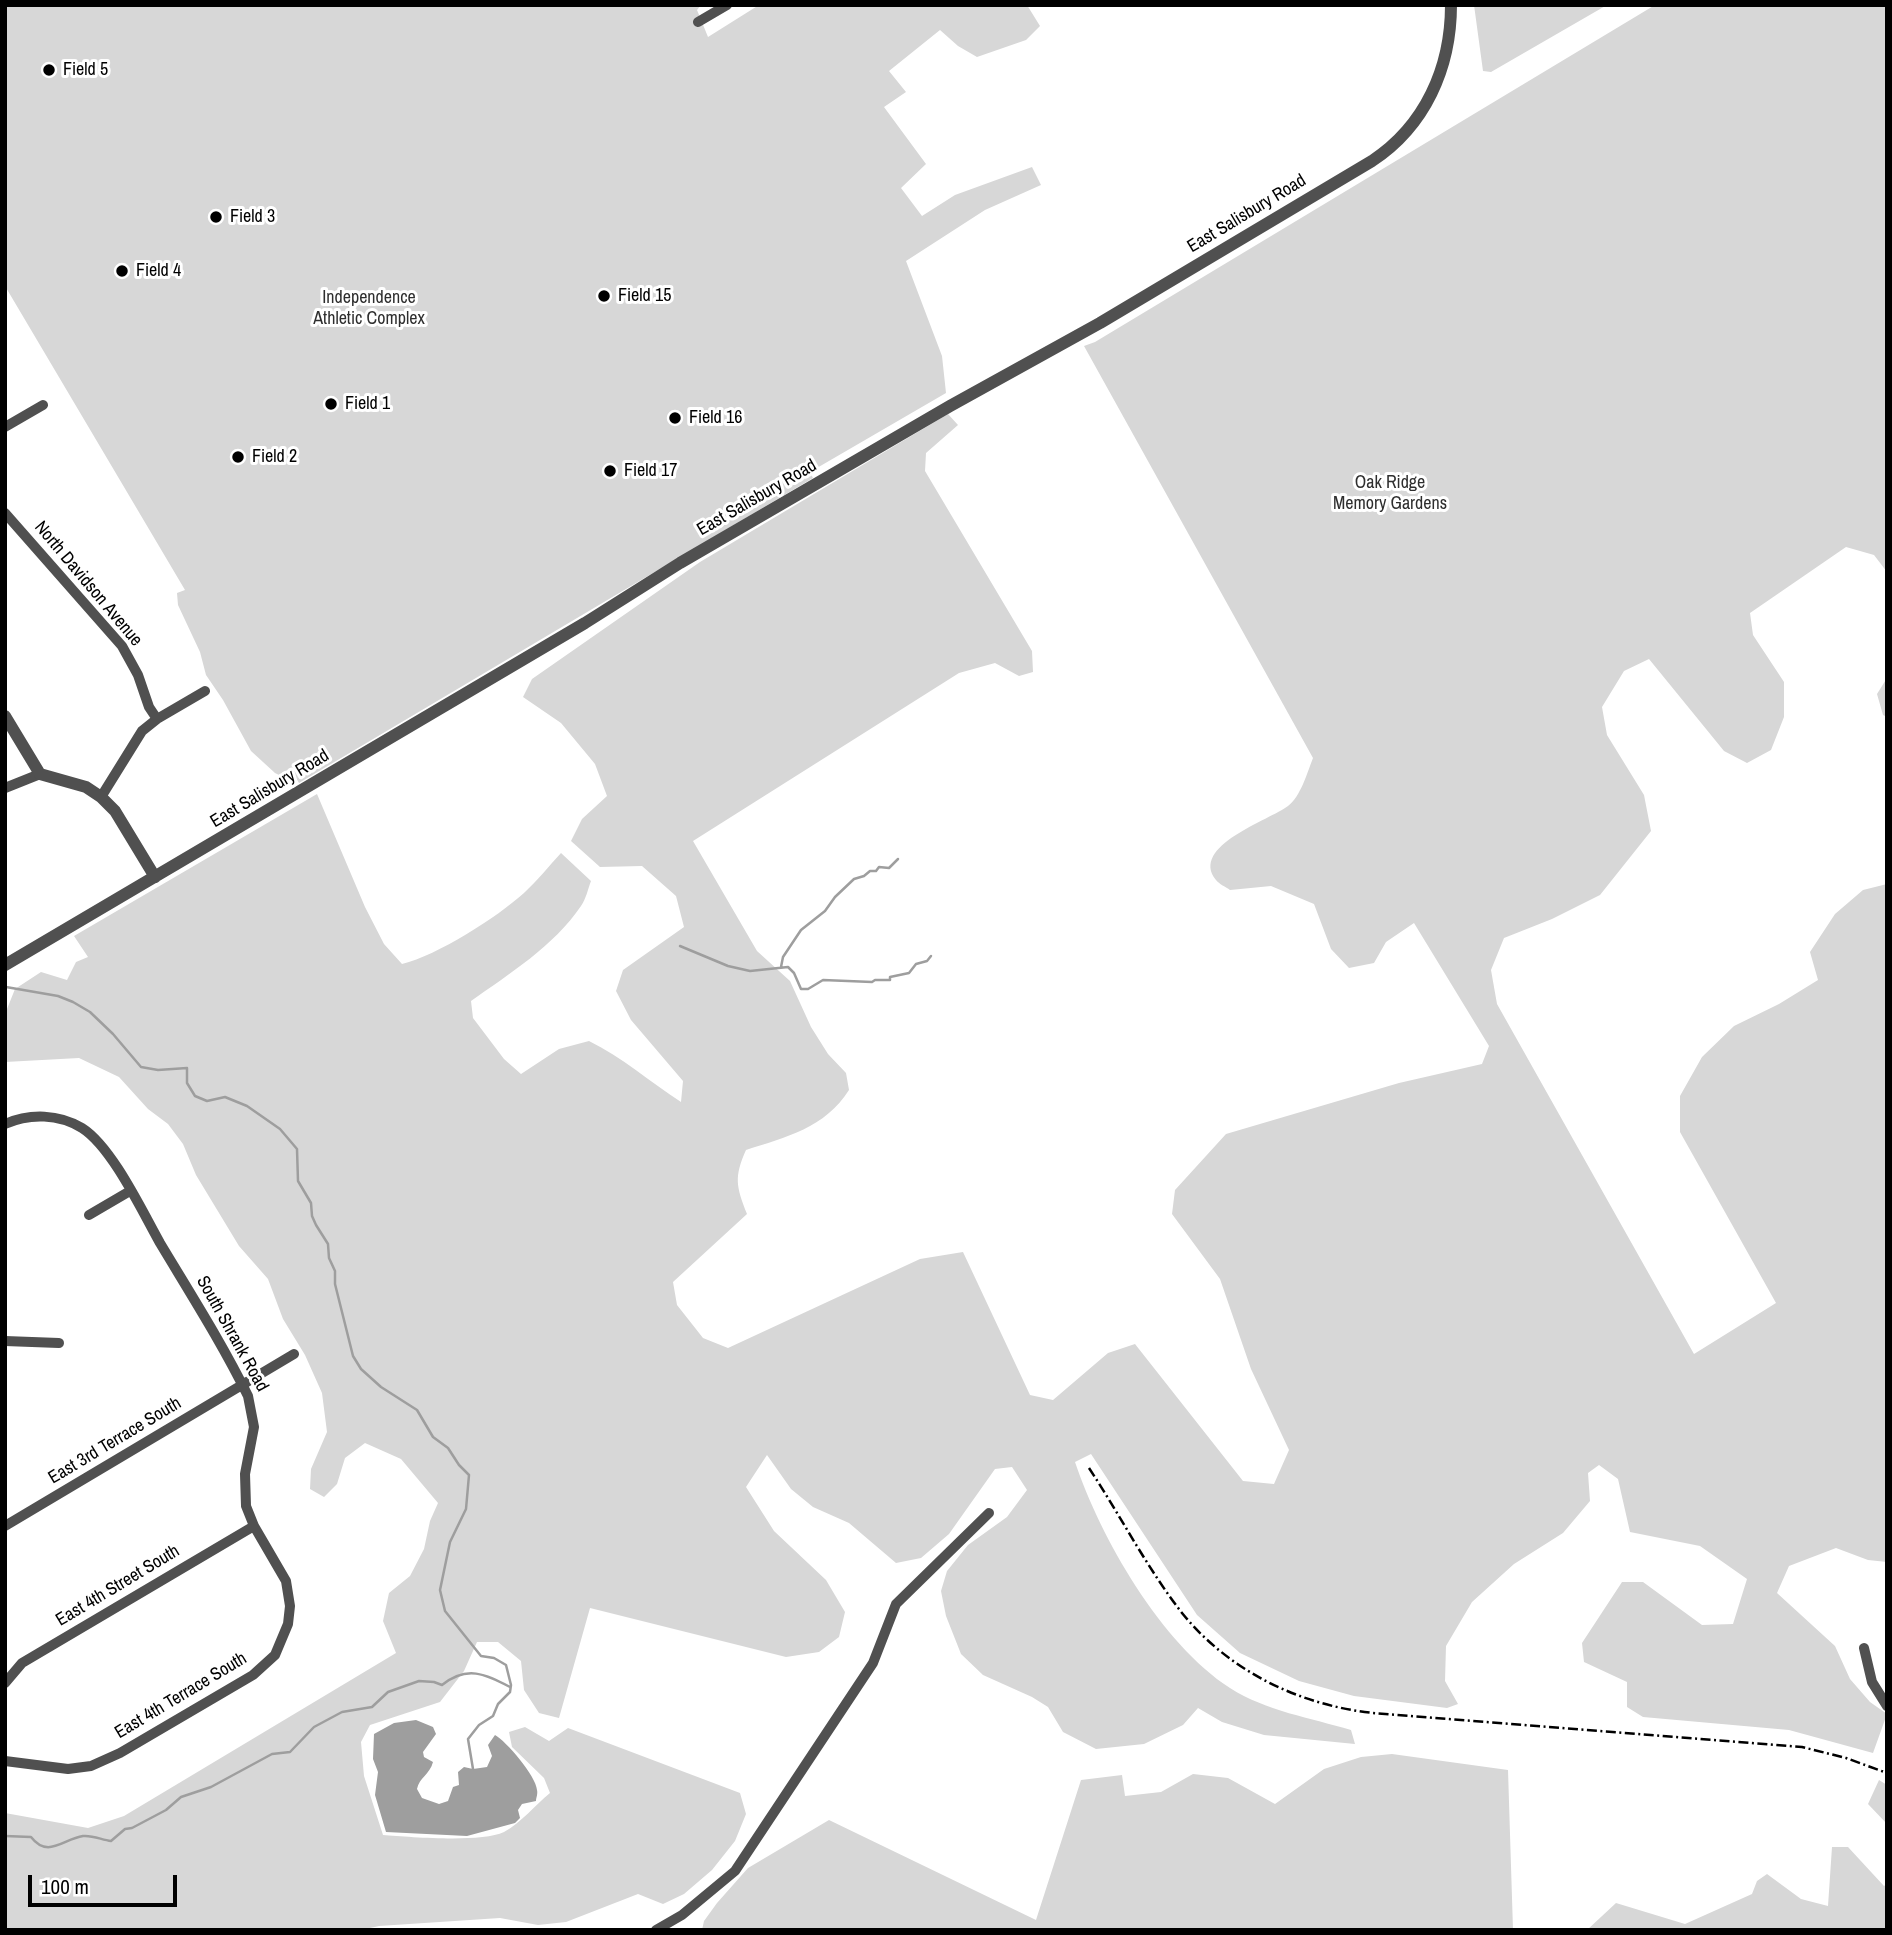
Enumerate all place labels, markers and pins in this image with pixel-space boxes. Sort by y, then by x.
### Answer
place label: Field 5 [63,59,108,81]
marker: Field 5 [41,62,57,78]
place label: Field 3 [230,206,275,228]
marker: Field 3 [208,209,224,225]
place label: Field 4 [136,260,181,282]
marker: Field 4 [114,263,130,279]
place label: Field 15 [618,285,671,307]
marker: Field 15 [596,288,612,304]
place label: Field 1 [345,393,390,415]
marker: Field 1 [323,396,339,412]
place label: Field 16 [689,407,742,429]
marker: Field 16 [667,410,683,426]
place label: Field 2 [252,446,297,468]
marker: Field 2 [230,449,246,465]
place label: Field 17 [624,460,677,482]
marker: Field 17 [602,463,618,479]

